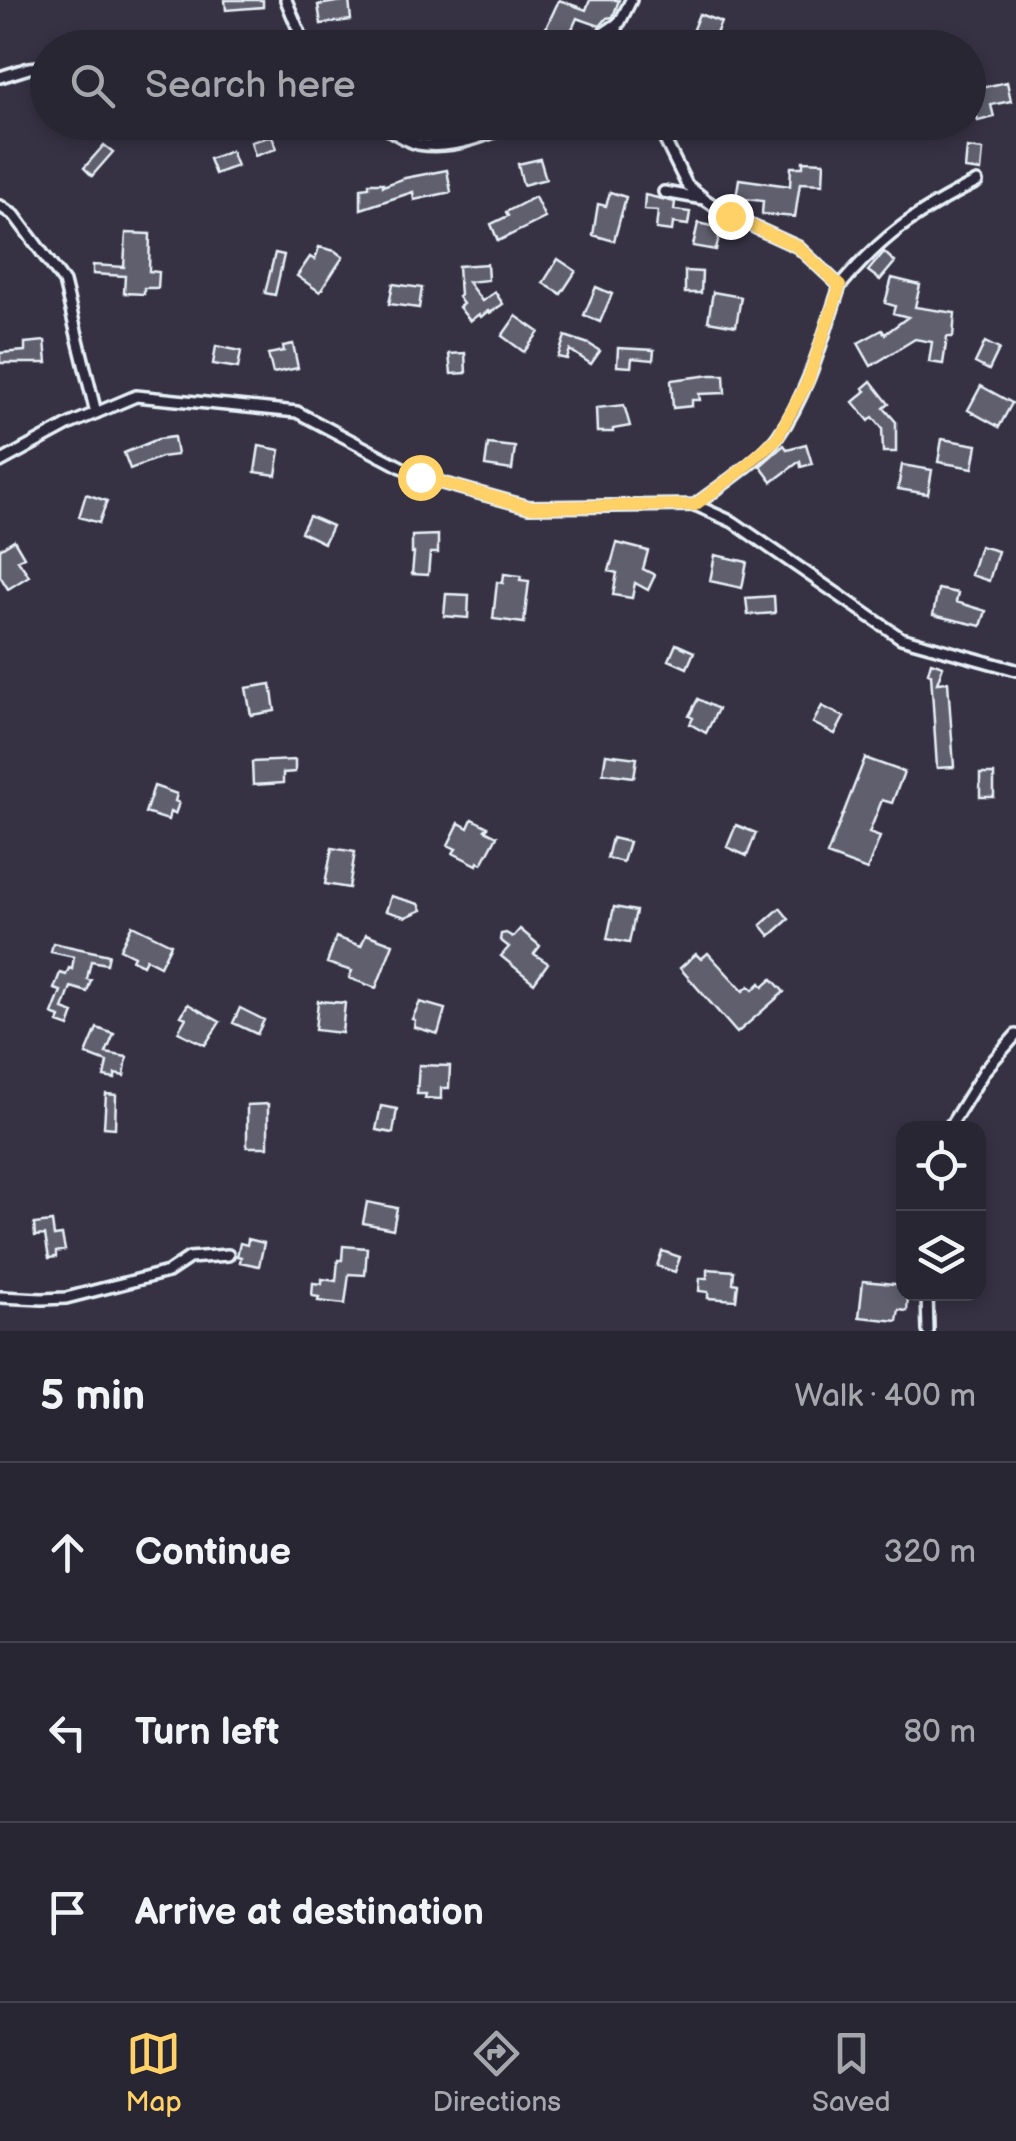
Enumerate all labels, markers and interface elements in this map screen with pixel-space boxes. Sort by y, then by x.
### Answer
search box [30,30,986,140]
icon: search [65,58,120,113]
text: Search here [145,63,356,108]
route end [708,194,754,240]
route start [398,455,444,501]
map controls [896,1121,986,1301]
button: locate [896,1121,986,1211]
button: layers [896,1211,986,1301]
text: 5 min [40,1371,145,1422]
text: Walk · 400 m [795,1377,976,1416]
icon: ahead [40,1525,95,1580]
text: Continue [135,1530,291,1575]
text: 320 m [884,1533,976,1572]
icon: left [40,1705,95,1760]
text: Turn left [135,1710,279,1755]
text: 80 m [903,1713,976,1752]
icon: arrive [40,1885,95,1940]
text: Arrive at destination [135,1890,484,1935]
tab: Map [125,2026,182,2119]
tab: Directions [432,2026,561,2119]
tab: Saved [812,2026,891,2119]

